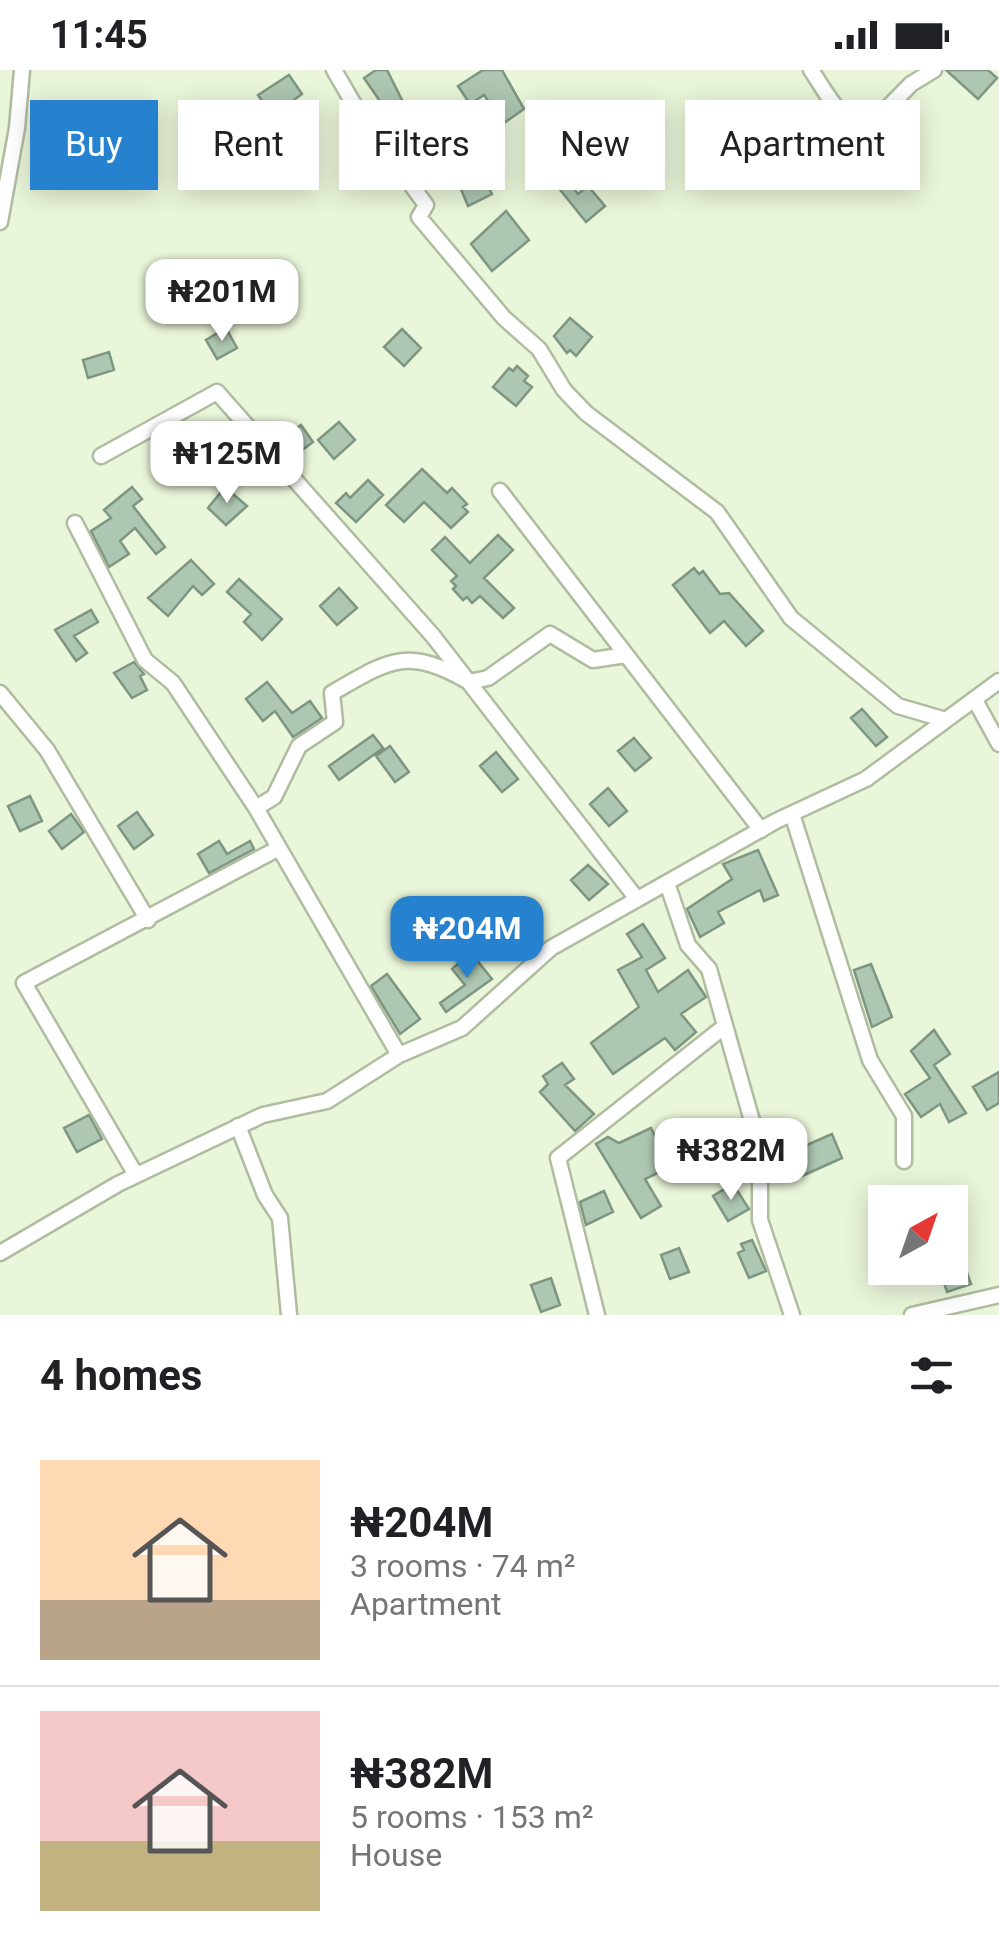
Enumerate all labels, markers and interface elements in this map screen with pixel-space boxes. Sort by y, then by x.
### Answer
text: 11:45 [50,13,148,57]
chip: Buy [30,100,158,190]
chip: Rent [178,100,319,190]
chip: Filters [339,100,505,190]
chip: New [525,100,665,190]
chip: Apartment [685,100,920,190]
pin: ₦201M [152,259,292,344]
text: ₦201M [167,272,277,310]
pin: ₦125M [157,421,297,506]
text: ₦125M [172,434,282,472]
pin: ₦204M [397,896,537,981]
text: ₦204M [412,909,522,947]
pin: ₦382M [661,1118,801,1203]
text: ₦382M [676,1131,786,1169]
north arrow [868,1185,968,1285]
map controls [868,1185,968,1285]
icon: filters [904,1348,959,1403]
text: 4 homes [40,1351,202,1400]
text: ₦204M [350,1498,493,1547]
icon: home [120,1500,240,1620]
text: 3 rooms · 74 m² [350,1547,575,1585]
text: Apartment [350,1585,502,1623]
text: ₦382M [350,1749,493,1798]
icon: home [120,1751,240,1871]
text: 5 rooms · 153 m² [350,1798,593,1836]
text: House [350,1836,442,1874]

